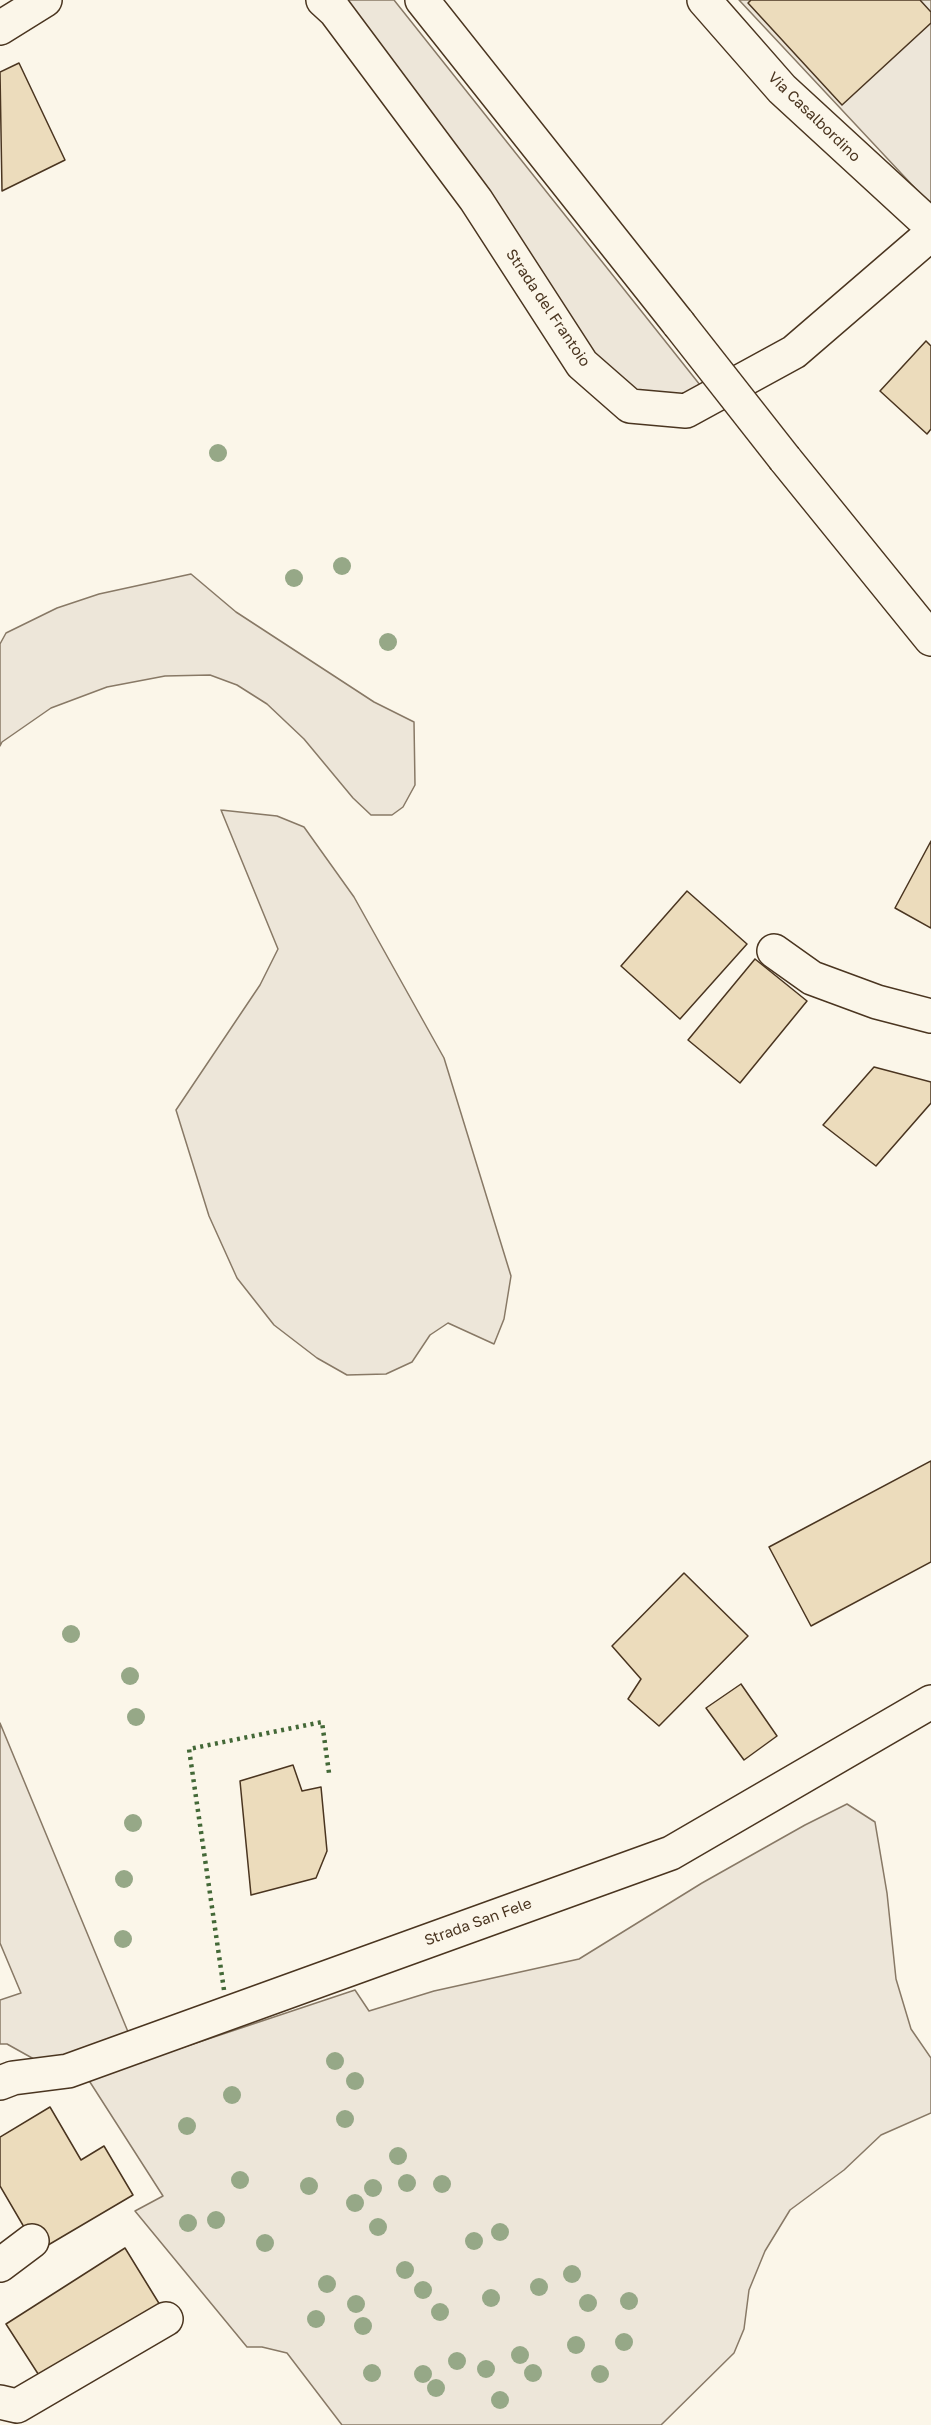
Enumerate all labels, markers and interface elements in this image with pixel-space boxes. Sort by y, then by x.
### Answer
street label: Via Casalbordino [764,68,864,166]
street label: Strada del Frantoio [502,246,594,370]
street label: Strada San Fele [422,1894,534,1950]

